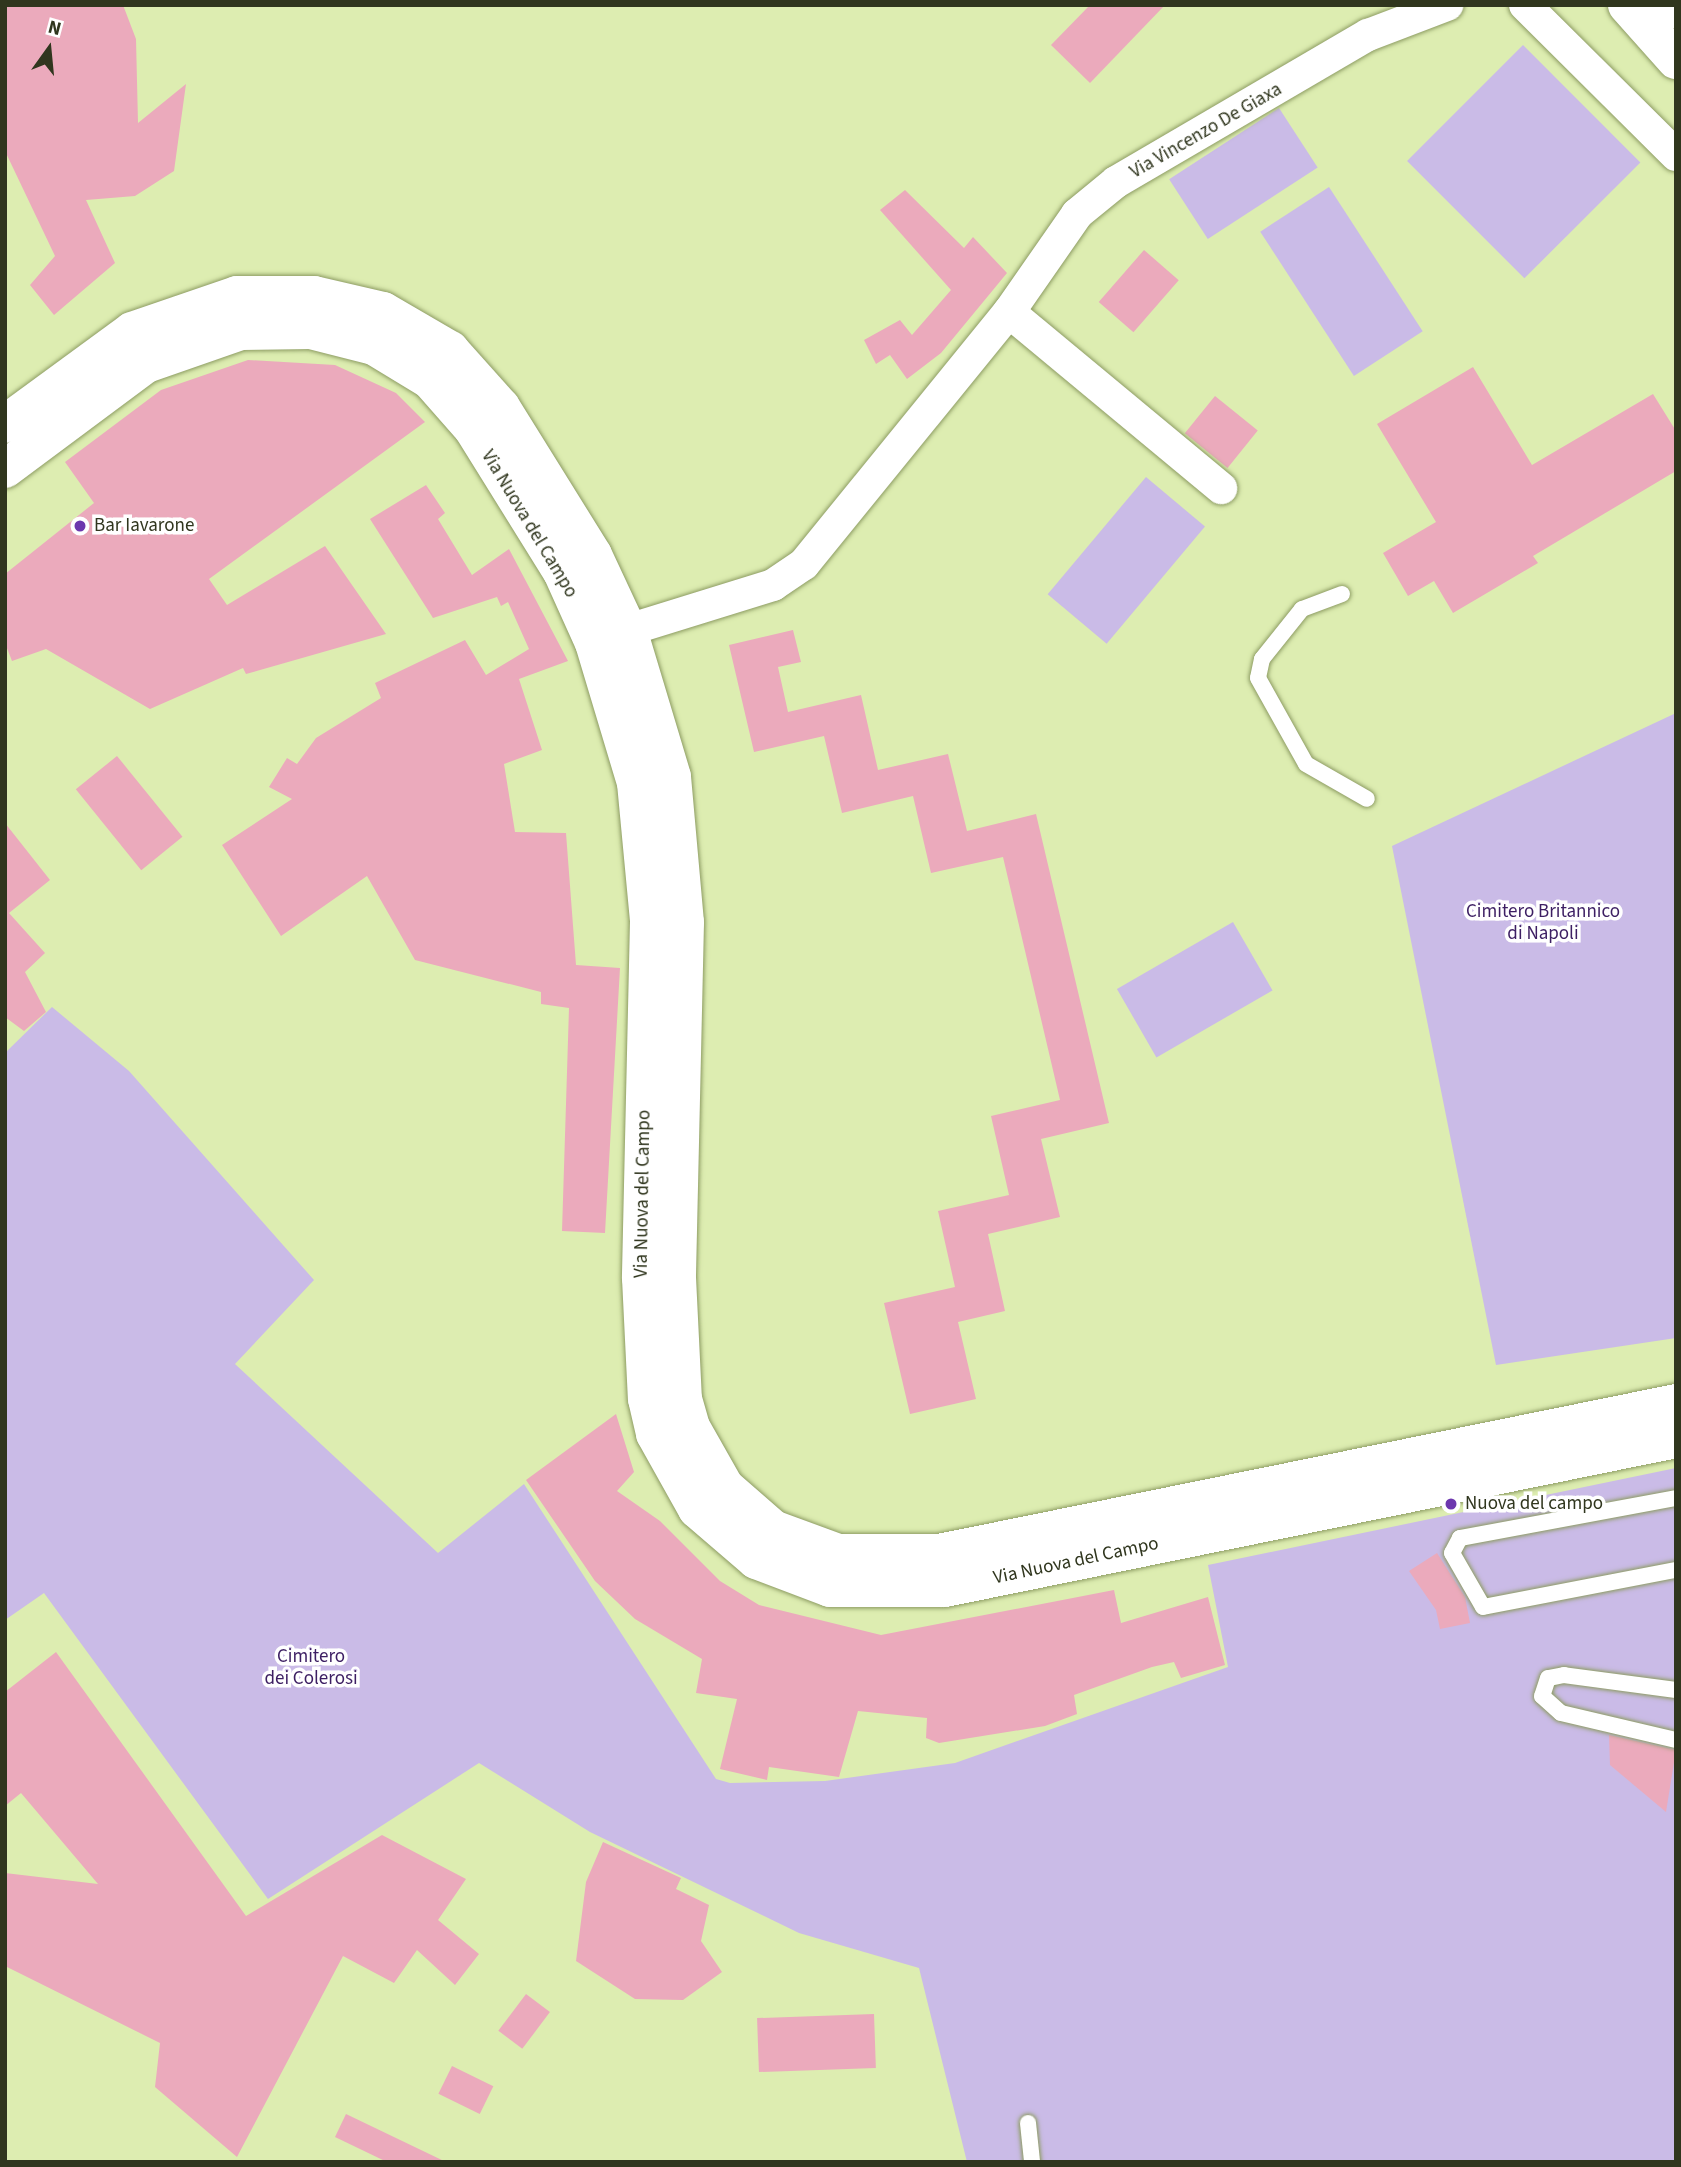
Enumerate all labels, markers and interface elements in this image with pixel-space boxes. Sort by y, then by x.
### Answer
north arrow [14,14,84,84]
text: N [45,14,64,43]
street label: Via Vincenzo De Giaxa [1126,78,1286,184]
street label: Via Nuova del Campo [476,446,582,602]
place label: Bar Iavarone [94,515,194,537]
marker: Bar Iavarone [72,518,88,534]
park label: Cimitero Britannico di Napoli [1466,901,1620,945]
street label: Via Nuova del Campo [630,1110,656,1278]
place label: Nuova del campo [1465,1493,1603,1515]
marker: Nuova del campo [1443,1496,1459,1512]
street label: Via Nuova del Campo [991,1532,1161,1590]
park label: Cimitero dei Colerosi [264,1646,358,1690]

